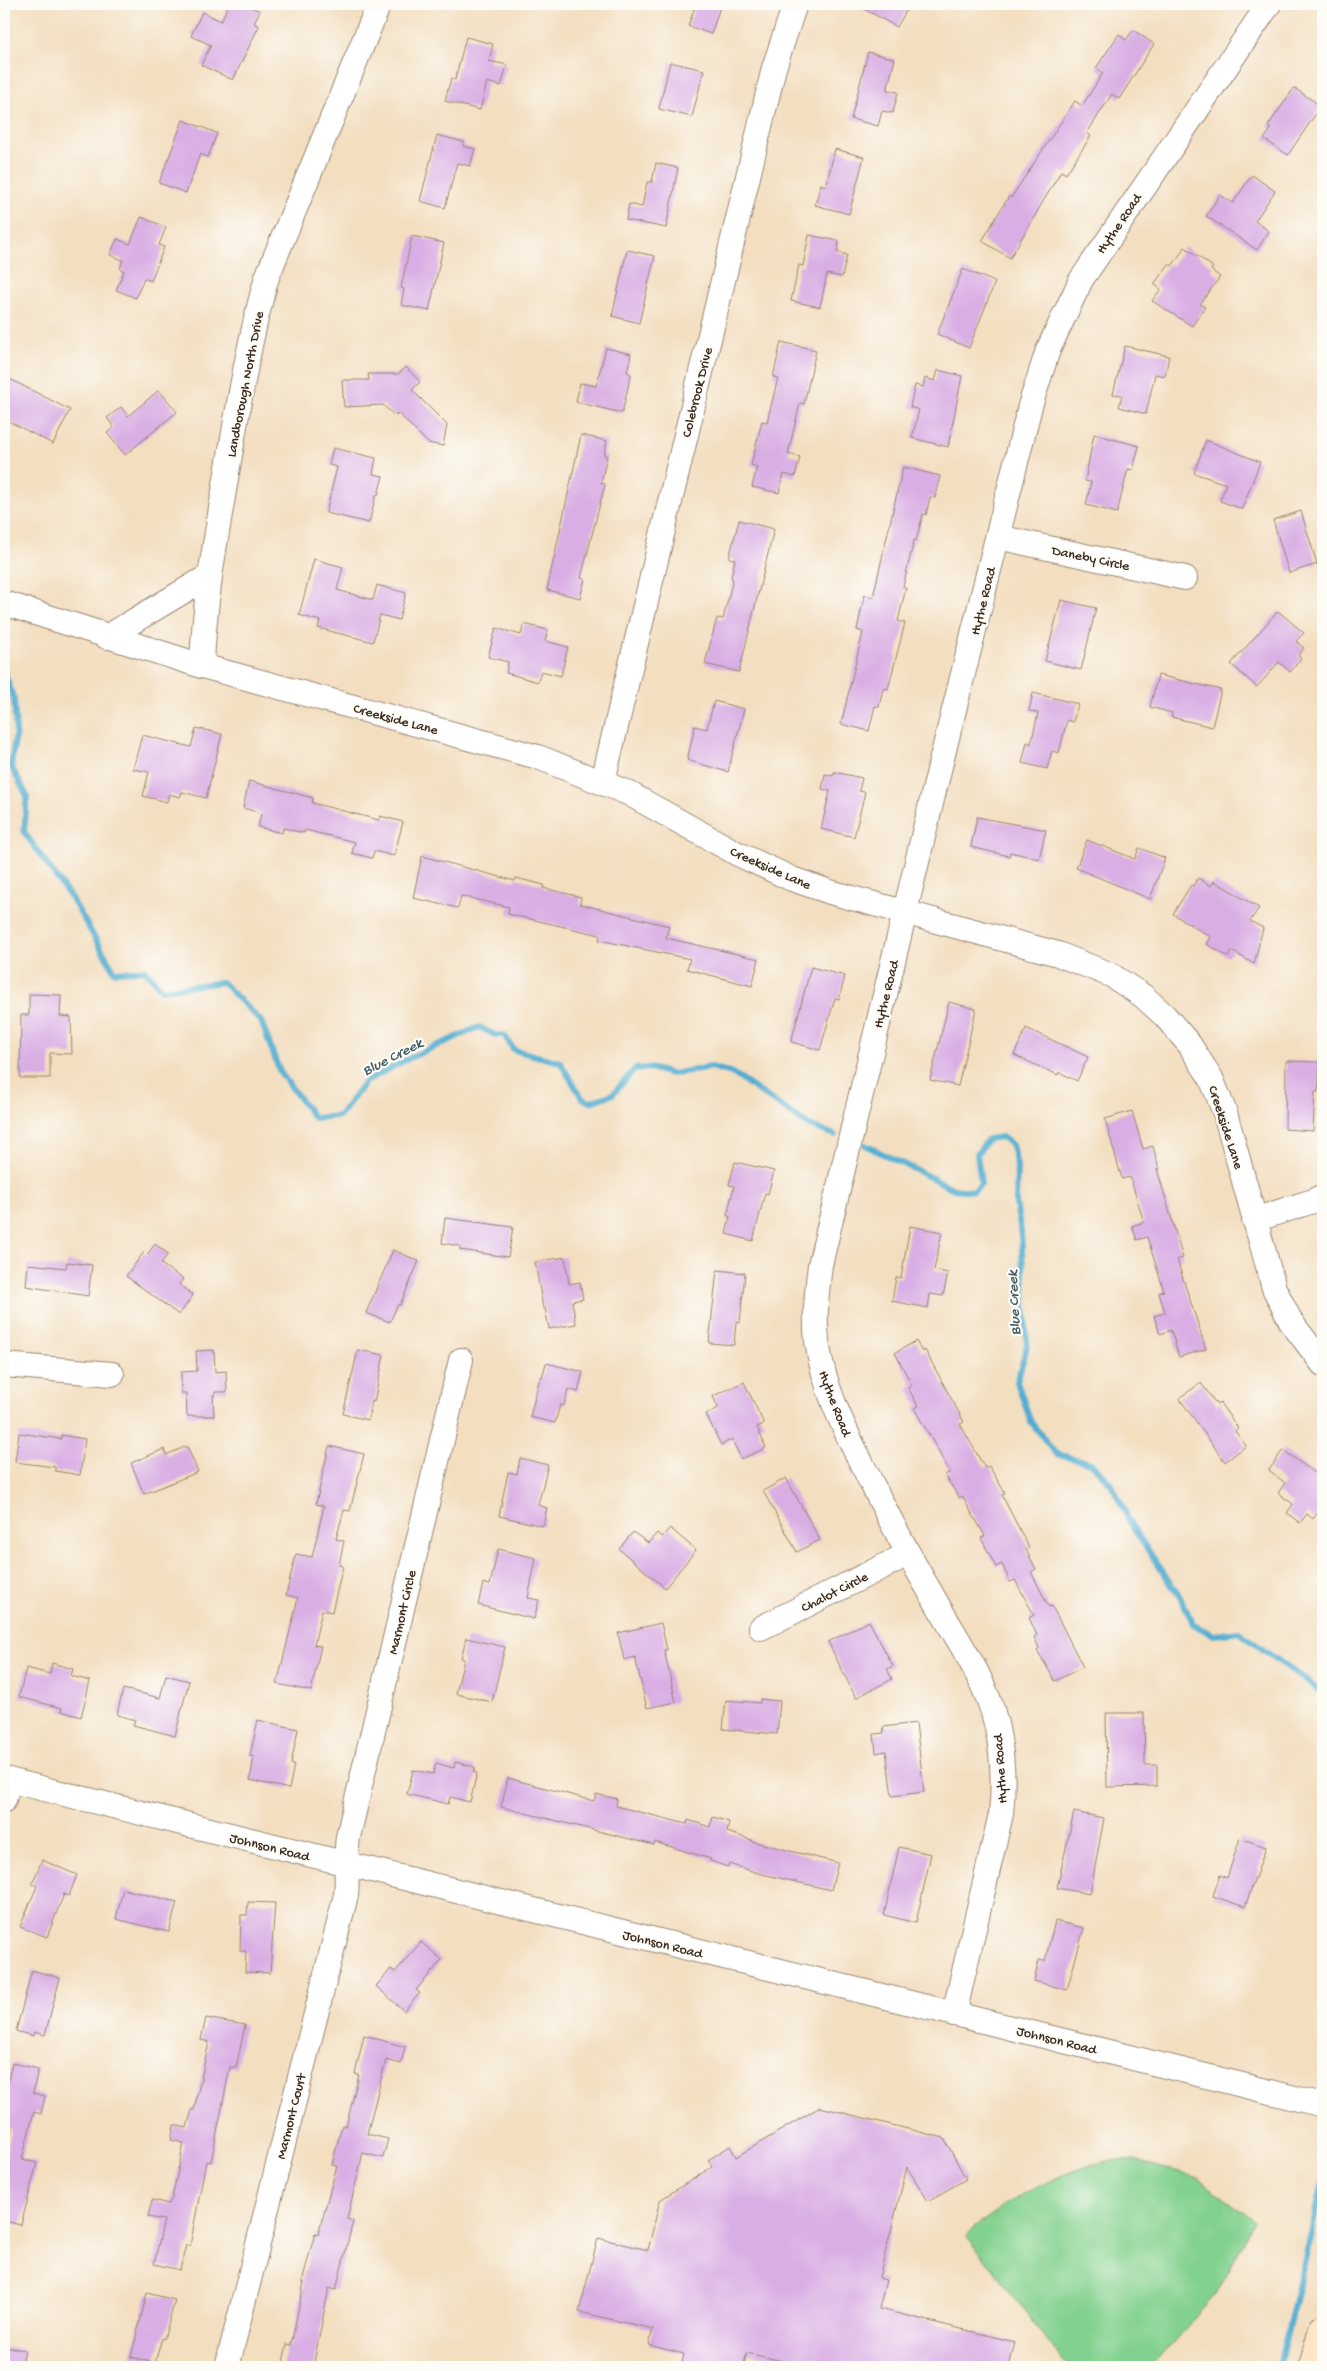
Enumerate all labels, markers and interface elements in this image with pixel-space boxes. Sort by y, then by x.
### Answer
street label: Hythe Road [1094,189,1147,258]
street label: Landborough North Drive [224,309,269,459]
street label: Colebrook Drive [679,345,718,439]
street label: Daneby Circle [1049,543,1132,576]
street label: Hythe Road [968,564,1001,637]
street label: Creekside Lane [351,701,440,740]
street label: Creekside Lane [727,844,814,895]
street label: Hythe Road [871,957,904,1030]
water label: Blue Creek [360,1034,427,1081]
street label: Creekside Lane [1203,1084,1246,1172]
water label: Blue Creek [1004,1269,1026,1336]
street label: Hythe Road [813,1369,855,1441]
street label: Marmont Circle [385,1568,422,1656]
street label: Chalot Circle [799,1569,872,1617]
street label: Hythe Road [990,1732,1012,1804]
street label: Johnson Road [228,1830,313,1867]
street label: Johnson Road [621,1927,706,1964]
street label: Johnson Road [1015,2023,1100,2060]
street label: Marmont Court [274,2071,312,2161]

